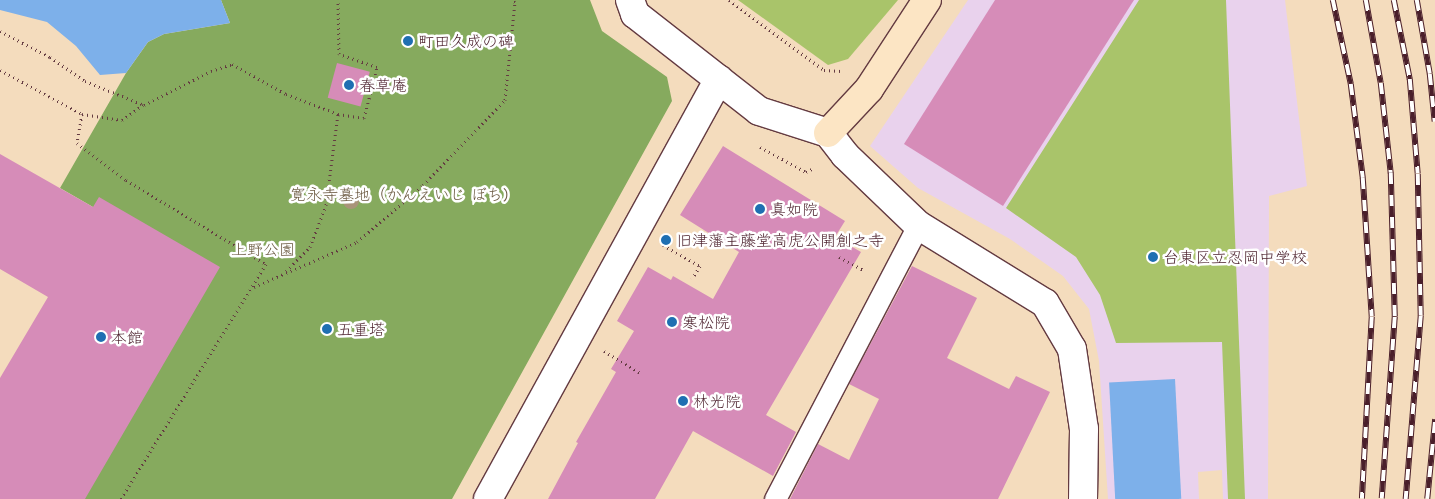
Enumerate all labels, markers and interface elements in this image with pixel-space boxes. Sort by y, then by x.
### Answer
place label: 町田久成の碑 [418,31,514,51]
marker: 町田久成の碑 [402,35,414,47]
place label: 春草庵 [359,75,407,95]
marker: 春草庵 [343,79,355,91]
park label: 寛永寺墓地（かんえいじ ぼち) [290,184,508,204]
place label: 真如院 [770,199,818,219]
marker: 真如院 [754,203,766,215]
place label: 旧津藩主藤堂高虎公開創之寺 [676,230,884,250]
marker: 旧津藩主藤堂高虎公開創之寺 [660,234,672,246]
park label: 上野公園 [231,239,295,259]
place label: 台東区立忍岡中学校 [1163,247,1307,267]
marker: 台東区立忍岡中学校 [1147,251,1159,263]
place label: 寒松院 [682,312,730,332]
marker: 寒松院 [666,316,678,328]
place label: 五重塔 [337,319,385,339]
marker: 五重塔 [321,323,333,335]
place label: 本館 [111,327,143,347]
marker: 本館 [95,331,107,343]
place label: 林光院 [693,391,741,411]
marker: 林光院 [677,395,689,407]

